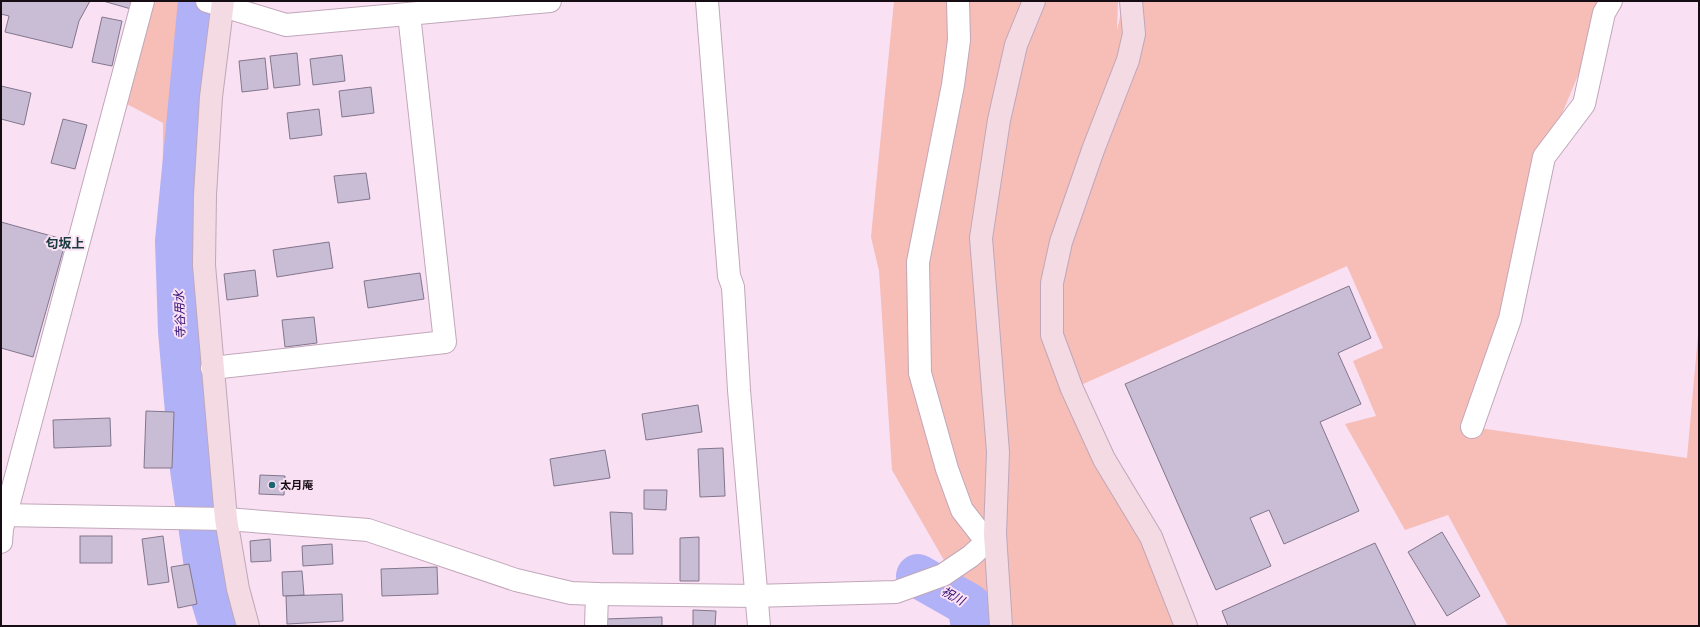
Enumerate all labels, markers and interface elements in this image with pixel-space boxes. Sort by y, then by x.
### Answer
district label: 匂坂上 [45,234,85,253]
water label: 寺谷用水 [170,289,190,339]
place label: 太月庵 [280,477,314,493]
marker: 太月庵 [267,480,277,490]
water label: 祝川 [938,582,970,611]

